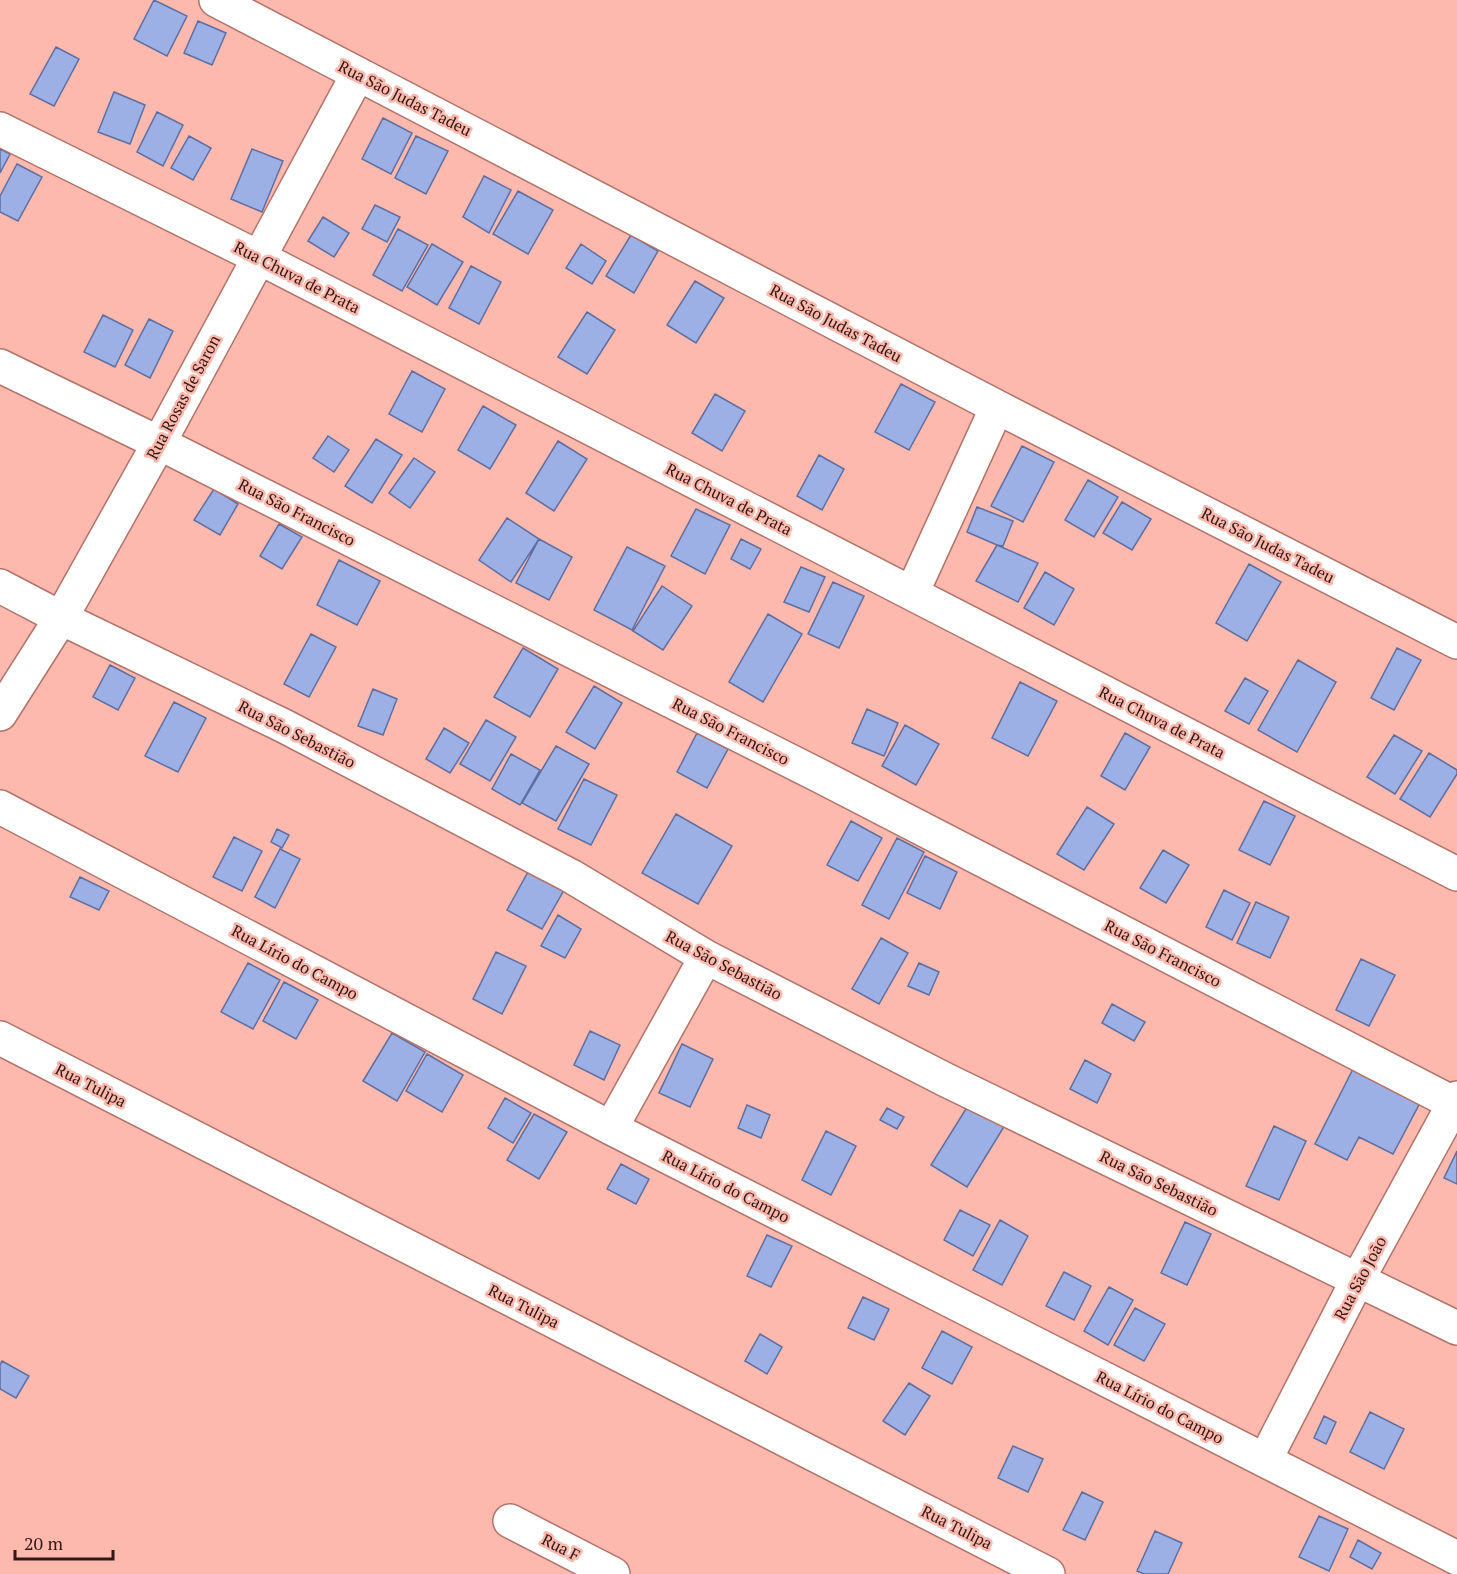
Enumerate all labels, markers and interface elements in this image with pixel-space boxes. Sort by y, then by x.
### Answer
street label: Rua São Judas Tadeu [335,55,475,141]
street label: Rua Chuva de Prata [230,236,364,318]
street label: Rua São Judas Tadeu [766,279,906,367]
street label: Rua Rosas de Saron [141,331,225,463]
street label: Rua Chuva de Prata [662,458,796,540]
street label: Rua São Francisco [235,473,359,551]
street label: Rua São Judas Tadeu [1198,502,1338,588]
street label: Rua Chuva de Prata [1095,681,1229,763]
street label: Rua São Francisco [669,692,793,770]
street label: Rua São Sebastião [235,695,359,773]
street label: Rua São Francisco [1101,914,1225,992]
street label: Rua Lírio do Campo [228,919,362,1005]
street label: Rua São Sebastião [662,925,786,1005]
street label: Rua Tulipa [52,1058,130,1112]
street label: Rua Lírio do Campo [658,1144,794,1228]
street label: Rua São Sebastião [1096,1145,1222,1221]
street label: Rua São João [1329,1232,1391,1324]
street label: Rua Tulipa [485,1279,563,1333]
street label: Rua Lírio do Campo [1092,1365,1228,1449]
street label: Rua Tulipa [918,1500,996,1554]
scale bar [15,1523,112,1561]
street label: Rua F [538,1528,584,1566]
text: 20 m [24,1531,64,1555]

